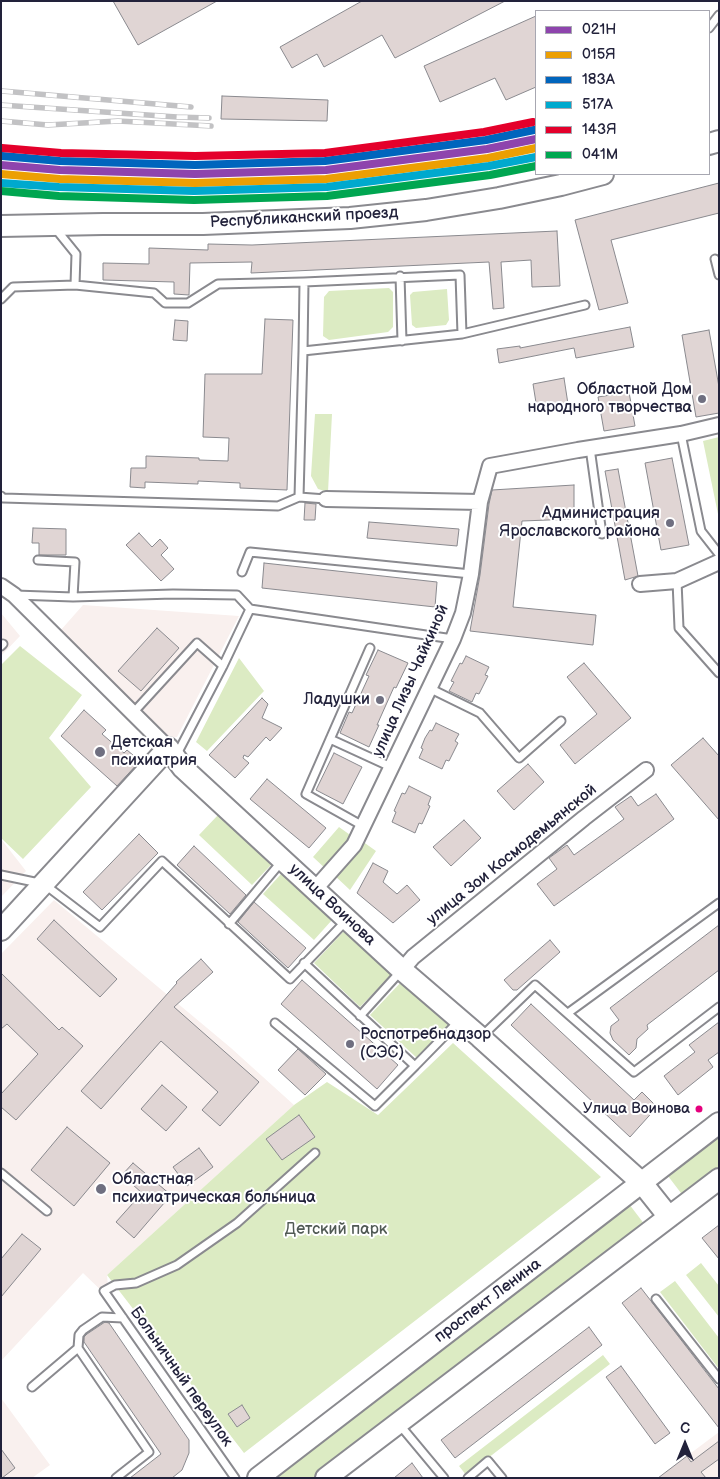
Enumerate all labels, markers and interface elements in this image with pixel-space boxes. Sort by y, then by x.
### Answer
legend [535,10,710,175]
text: 021Н [582,20,616,39]
text: 015Я [582,45,616,64]
text: 183А [582,70,615,89]
text: 517А [582,95,613,114]
text: 143Я [582,120,617,139]
text: 041М [582,145,618,164]
street label: Республиканский проезд [209,203,399,233]
place label: Областной Дом народного творчества [527,380,692,418]
marker: Областной Дом народного творчества [696,393,708,405]
place label: Администрация Ярославского района [499,504,660,542]
marker: Администрация Ярославского района [664,517,676,529]
street label: улица Лизы Чайкиной [369,602,453,760]
place label: Ладушки [303,690,370,710]
marker: Ладушки [374,694,386,706]
place label: Детская психиатрия [111,733,197,771]
marker: Детская психиатрия [93,745,107,759]
street label: улица Зои Космодемьянской [423,780,601,930]
street label: улица Воинова [285,860,379,950]
place label: Роспотребнадзор (СЭС) [360,1025,491,1063]
marker: Роспотребнадзор (СЭС) [344,1038,356,1050]
place label: Улица Воинова [583,1100,690,1118]
marker: Улица Воинова [694,1104,704,1114]
place label: Областная психиатрическая больница [112,1170,316,1208]
marker: Областная психиатрическая больница [94,1182,108,1196]
park label: Детский парк [285,1220,387,1240]
street label: проспект Ленина [431,1255,545,1347]
street label: Больничный переулок [126,1304,236,1450]
north arrow [660,1419,710,1469]
text: С [680,1420,690,1437]

